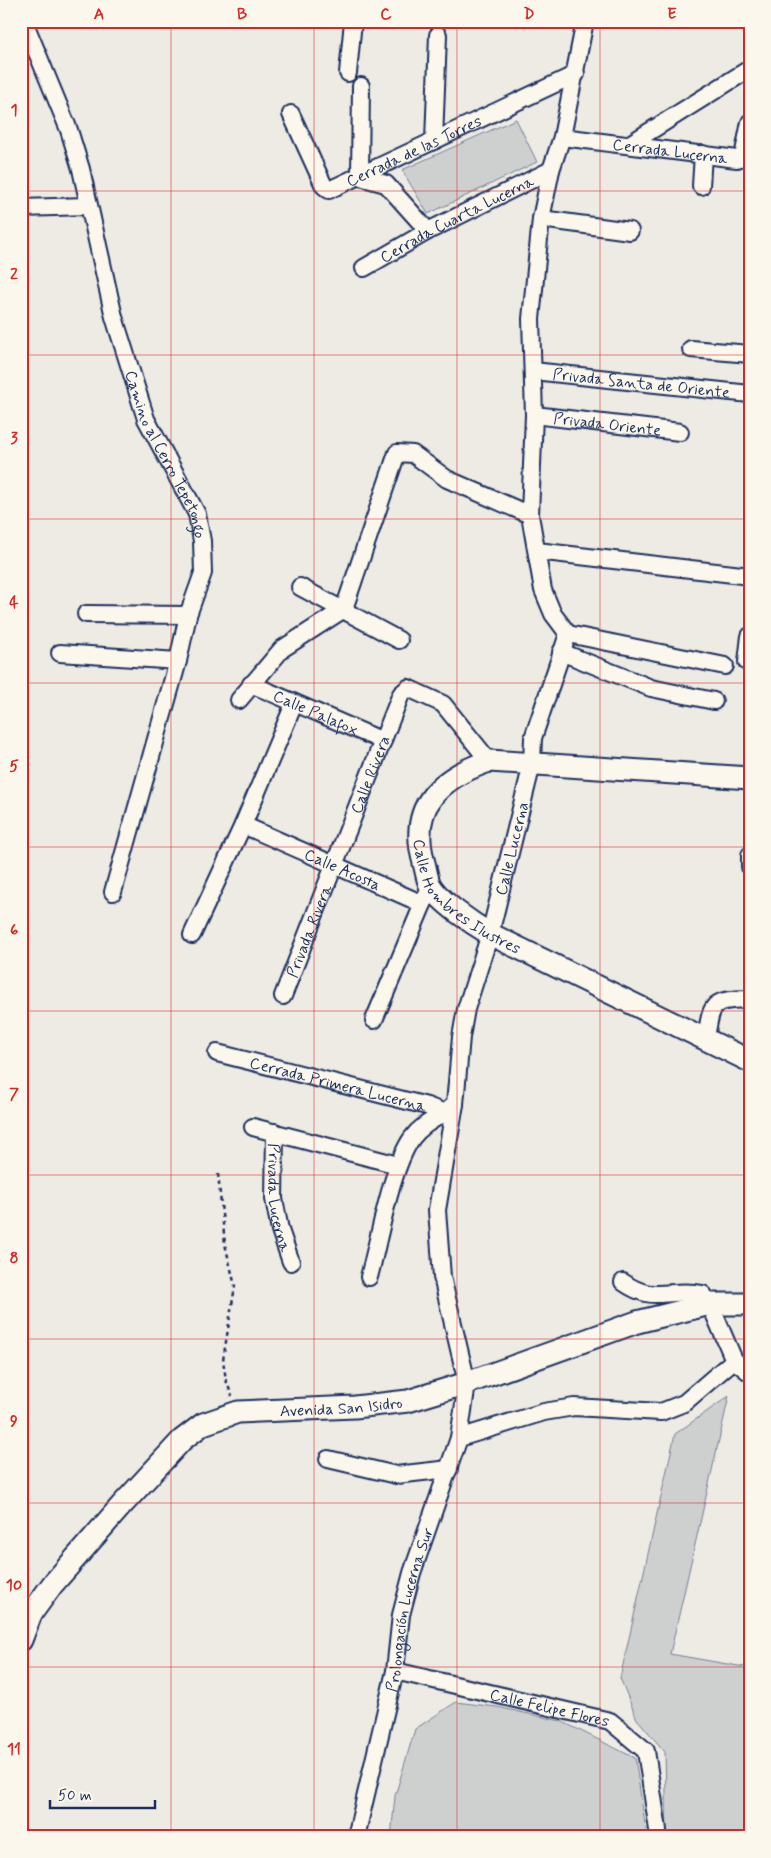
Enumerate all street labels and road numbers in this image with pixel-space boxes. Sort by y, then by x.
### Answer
street label: Cerrada de las Torres [343,111,485,192]
street label: Cerrada Lucerna [611,134,729,170]
street label: Cerrada Cuarta Lucerna [377,171,538,268]
street label: Privada Santa de Oriente [552,364,731,404]
street label: Camino al Cerro Tepetongo [119,368,210,540]
street label: Privada Oriente [552,408,662,442]
street label: Calle Palafox [270,686,362,741]
street label: Calle Rivera [346,733,396,817]
street label: Calle Lucerna [491,800,534,898]
street label: Calle Hombres Ilustres [408,838,524,959]
street label: Calle Acosta [301,844,384,896]
street label: Privada Rivera [282,881,338,981]
street label: Cerrada Primera Lucerna [247,1053,429,1117]
street label: Privada Lucerna [262,1143,296,1255]
street label: Avenida San Isidro [279,1393,404,1422]
street label: Prolongación Lucerna Sur [381,1524,439,1694]
street label: Calle Felipe Flores [488,1684,611,1733]

